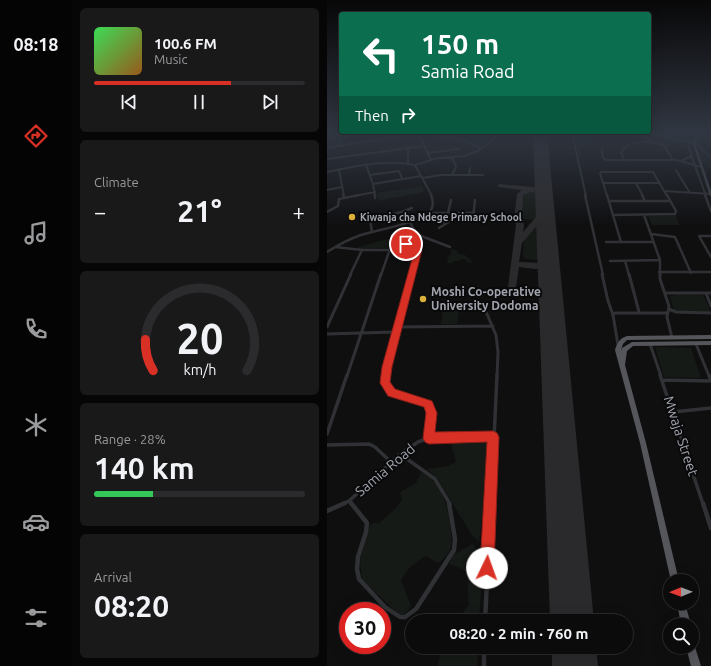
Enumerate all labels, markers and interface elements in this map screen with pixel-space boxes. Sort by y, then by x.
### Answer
icon: left [355,28,407,80]
text: 150 m [421,28,499,59]
text: 08:18 [13,34,59,54]
text: 100.6 FM [154,35,217,52]
text: Music [154,52,188,66]
text: Samia Road [421,61,514,81]
icon: previous [118,91,140,113]
icon: pause [188,91,210,113]
icon: next [259,91,281,113]
icon: right [397,104,419,126]
text: Then [355,107,389,124]
icon: directions [22,122,50,150]
text: Climate [94,175,139,189]
text: 21° [177,194,222,228]
text: − [94,199,106,224]
text: + [293,199,305,224]
marker: Kiwanja cha Ndege Primary School [347,212,357,222]
place label: Kiwanja cha Ndege Primary School [360,212,522,223]
icon: music [22,219,50,247]
pin [389,227,423,261]
icon: arrive [395,233,417,255]
place label: Moshi Co-operative University Dodoma [431,285,541,312]
marker: Moshi Co-operative University Dodoma [418,294,428,304]
icon: phone [22,315,50,343]
text: 20 [176,315,223,362]
text: km/h [183,362,216,378]
street label: Mwaja Street [661,394,702,478]
icon: climate [22,411,50,439]
text: Range · 28% [94,432,166,446]
street label: Samia Road [352,441,418,499]
text: 140 km [94,451,195,485]
icon: car [22,508,50,536]
position arrow [466,547,508,589]
text: Arrival [94,570,132,584]
north arrow [663,574,699,610]
map controls [663,574,699,654]
text: 08:20 [94,589,169,623]
speed limit sign: 30 [339,602,391,654]
icon: filters [22,604,50,632]
button: search [663,618,699,654]
text: 08:20 · 2 min · 760 m [450,625,588,642]

